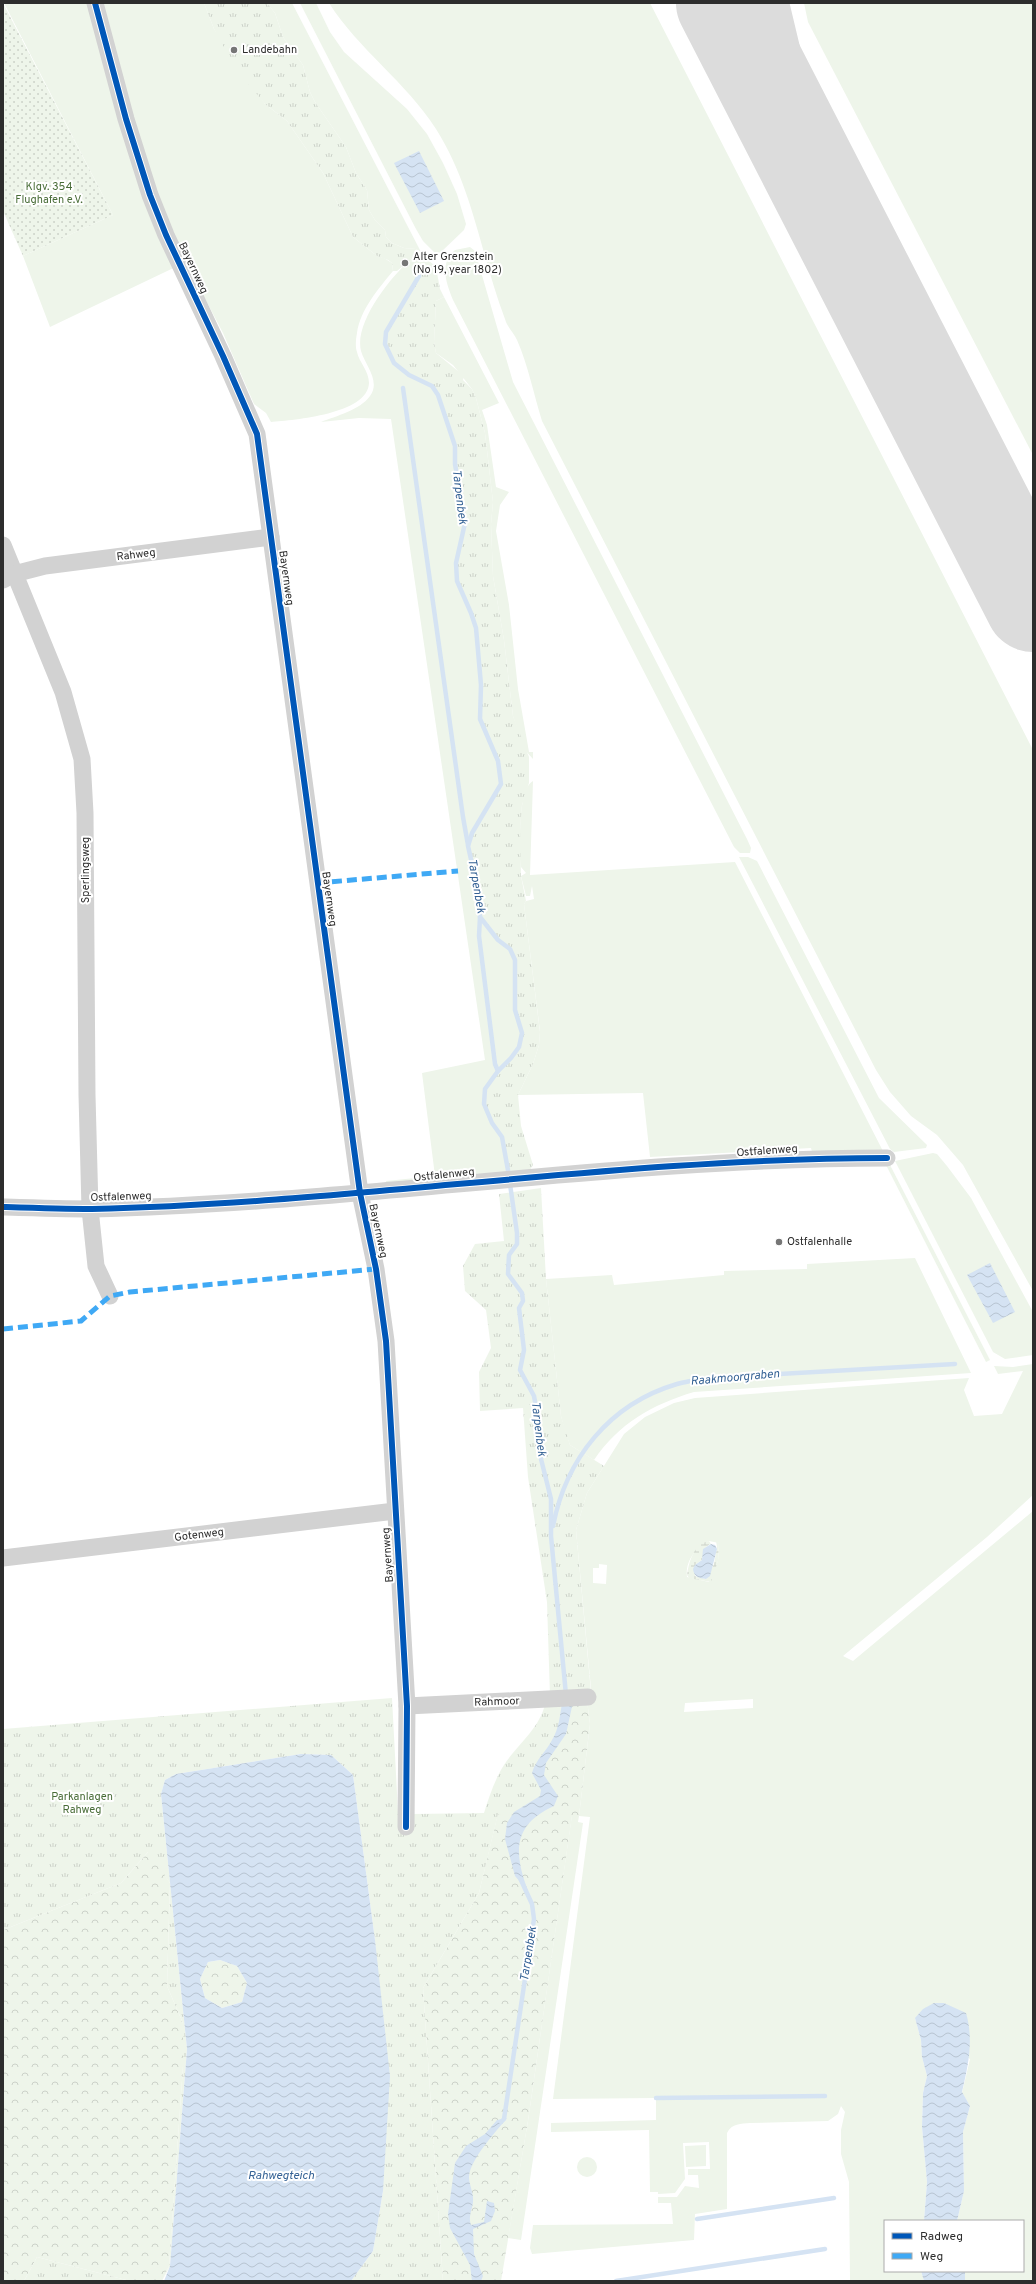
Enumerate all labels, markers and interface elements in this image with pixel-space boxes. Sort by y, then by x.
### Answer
place label: Landebahn [242,43,297,57]
marker: Landebahn [229,45,239,55]
park label: Klgv. 354 Flughafen e.V. [15,180,83,207]
street label: Bayernweg [175,240,211,296]
place label: Alter Grenzstein (No 19, year 1802) [413,250,502,277]
marker: Alter Grenzstein (No 19, year 1802) [400,258,410,268]
water label: Tarpenbek [448,469,470,526]
street label: Rahweg [116,546,156,564]
street label: Bayernweg [275,550,297,606]
street label: Sperlingsweg [79,837,93,903]
water label: Tarpenbek [463,858,489,915]
street label: Bayernweg [318,871,340,927]
street label: Ostfalenweg [736,1142,798,1160]
street label: Ostfalenweg [413,1165,475,1185]
street label: Ostfalenweg [90,1189,152,1205]
street label: Bayernweg [365,1203,391,1259]
place label: Ostfalenhalle [787,1235,852,1249]
marker: Ostfalenhalle [774,1237,784,1247]
water label: Raakmoorgraben [690,1366,781,1390]
water label: Tarpenbek [527,1401,549,1458]
street label: Gotenweg [173,1525,225,1545]
street label: Bayernweg [379,1527,397,1583]
street label: Rahmoor [474,1694,521,1710]
park label: Parkanlagen Rahweg [51,1790,113,1817]
water label: Tarpenbek [517,1925,541,1982]
water label: Rahwegteich [248,2168,315,2184]
legend [884,2220,1024,2272]
text: Radweg [920,2229,963,2245]
text: Weg [920,2249,943,2265]

